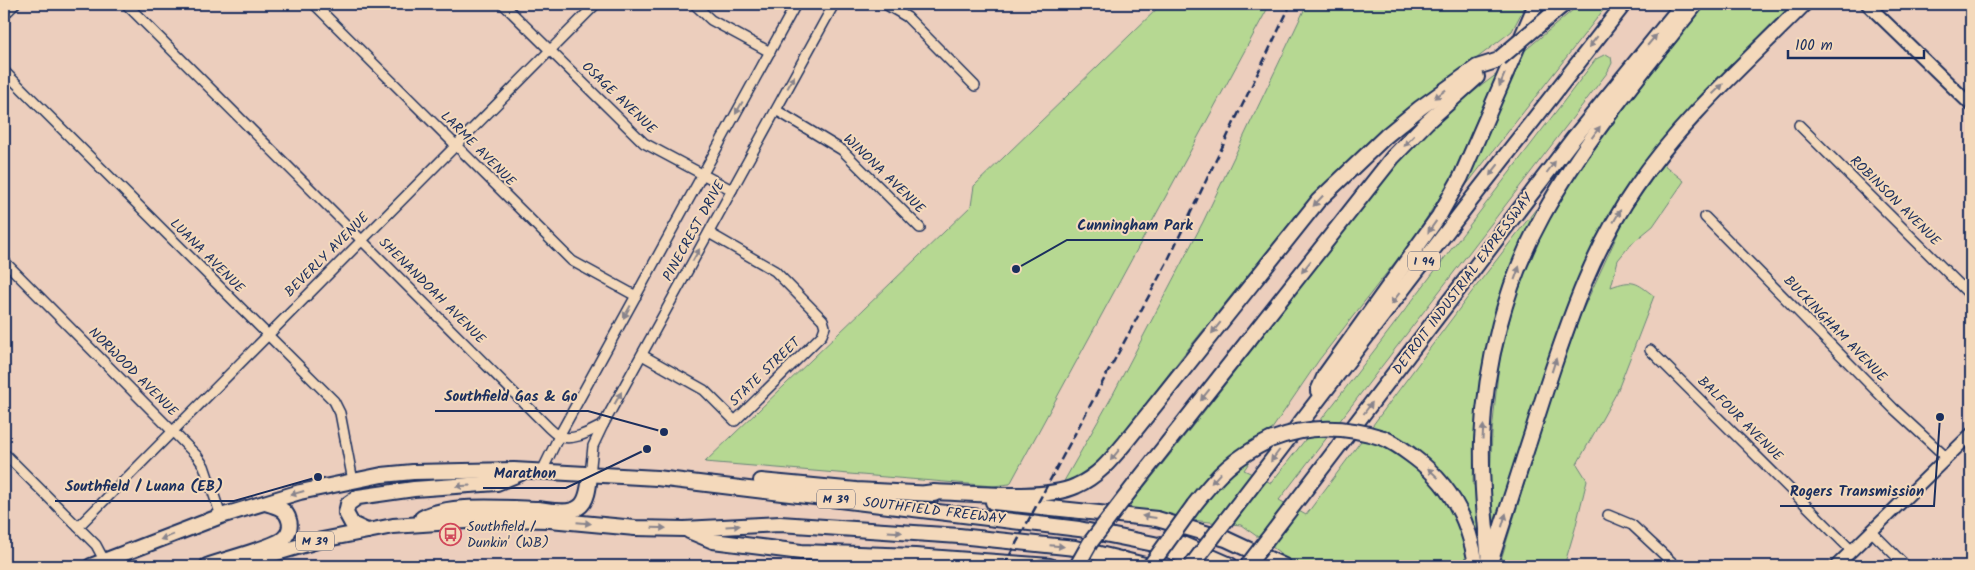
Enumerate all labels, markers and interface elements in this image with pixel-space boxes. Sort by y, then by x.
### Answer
scale bar [1788,28,1924,60]
one-way arrow [1646,34,1658,46]
text: 100 m [1795,34,1833,58]
one-way arrow [1588,35,1599,48]
street label: OSAGE AVENUE [576,56,662,140]
one-way arrow [1497,73,1505,87]
one-way arrow [787,75,796,89]
one-way arrow [1712,83,1724,95]
one-way arrow [1433,89,1446,99]
one-way arrow [735,101,743,115]
street label: LARME AVENUE [435,106,521,192]
one-way arrow [1591,125,1601,139]
street label: WINONA AVENUE [838,129,931,220]
one-way arrow [1403,135,1415,147]
street label: ROBINSON AVENUE [1845,151,1946,252]
one-way arrow [1546,161,1557,174]
one-way arrow [1488,163,1499,176]
street label: PINECREST DRIVE [657,176,731,285]
street label: DETROIT INDUSTRIAL EXPRESSWAY [1387,188,1539,380]
one-way arrow [1312,195,1324,207]
street label: BEVERLY AVENUE [279,207,375,303]
one-way arrow [1613,209,1622,223]
callout: Cunningham Park [1067,210,1203,240]
street label: LUANA AVENUE [164,213,250,299]
text: Cunningham Park [1077,214,1193,238]
one-way arrow [1427,220,1437,233]
street label: SHENANDOAH AVENUE [373,232,491,350]
one-way arrow [692,249,701,262]
road number: I 94 [1408,252,1440,270]
one-way arrow [1300,260,1311,273]
one-way arrow [1514,266,1521,281]
street label: BUCKINGHAM AVENUE [1778,271,1892,388]
one-way arrow [1390,292,1400,306]
one-way arrow [623,305,632,318]
one-way arrow [1210,321,1221,334]
street label: NORWOOD AVENUE [83,322,183,422]
street label: STATE STREET [724,331,807,412]
one-way arrow [1550,357,1558,372]
street label: BALFOUR AVENUE [1692,371,1788,467]
callout: Southfield Gas & Go [435,381,588,411]
text: Southfield Gas & Go [444,385,578,409]
one-way arrow [1200,388,1211,401]
one-way arrow [614,390,622,405]
one-way arrow [1363,401,1373,415]
one-way arrow [1479,423,1487,439]
one-way arrow [1110,448,1121,461]
one-way arrow [1270,449,1280,463]
callout: Marathon [483,458,566,488]
text: Marathon [494,462,556,486]
one-way arrow [1427,467,1439,479]
callout: Southfield / Luana (EB) [55,471,234,501]
one-way arrow [1210,472,1222,484]
text: Southfield / Luana (EB) [65,475,223,499]
callout: Rogers Transmission [1780,476,1934,506]
text: Rogers Transmission [1790,480,1924,504]
one-way arrow [454,482,470,490]
one-way arrow [289,489,304,497]
road number: M 39 [817,489,855,508]
street label: SOUTHFIELD FREEWAY [862,491,1007,531]
one-way arrow [1501,512,1508,527]
one-way arrow [1140,513,1156,521]
place label: Southfield / Dunkin' (WB) [467,516,549,554]
one-way arrow [577,519,593,527]
one-way arrow [725,522,741,530]
bus stop icon: Southfield / Dunkin' (WB) [439,523,463,547]
one-way arrow [652,525,668,533]
one-way arrow [887,528,903,536]
road number: M 39 [296,532,334,550]
one-way arrow [159,534,174,541]
one-way arrow [1050,542,1066,550]

